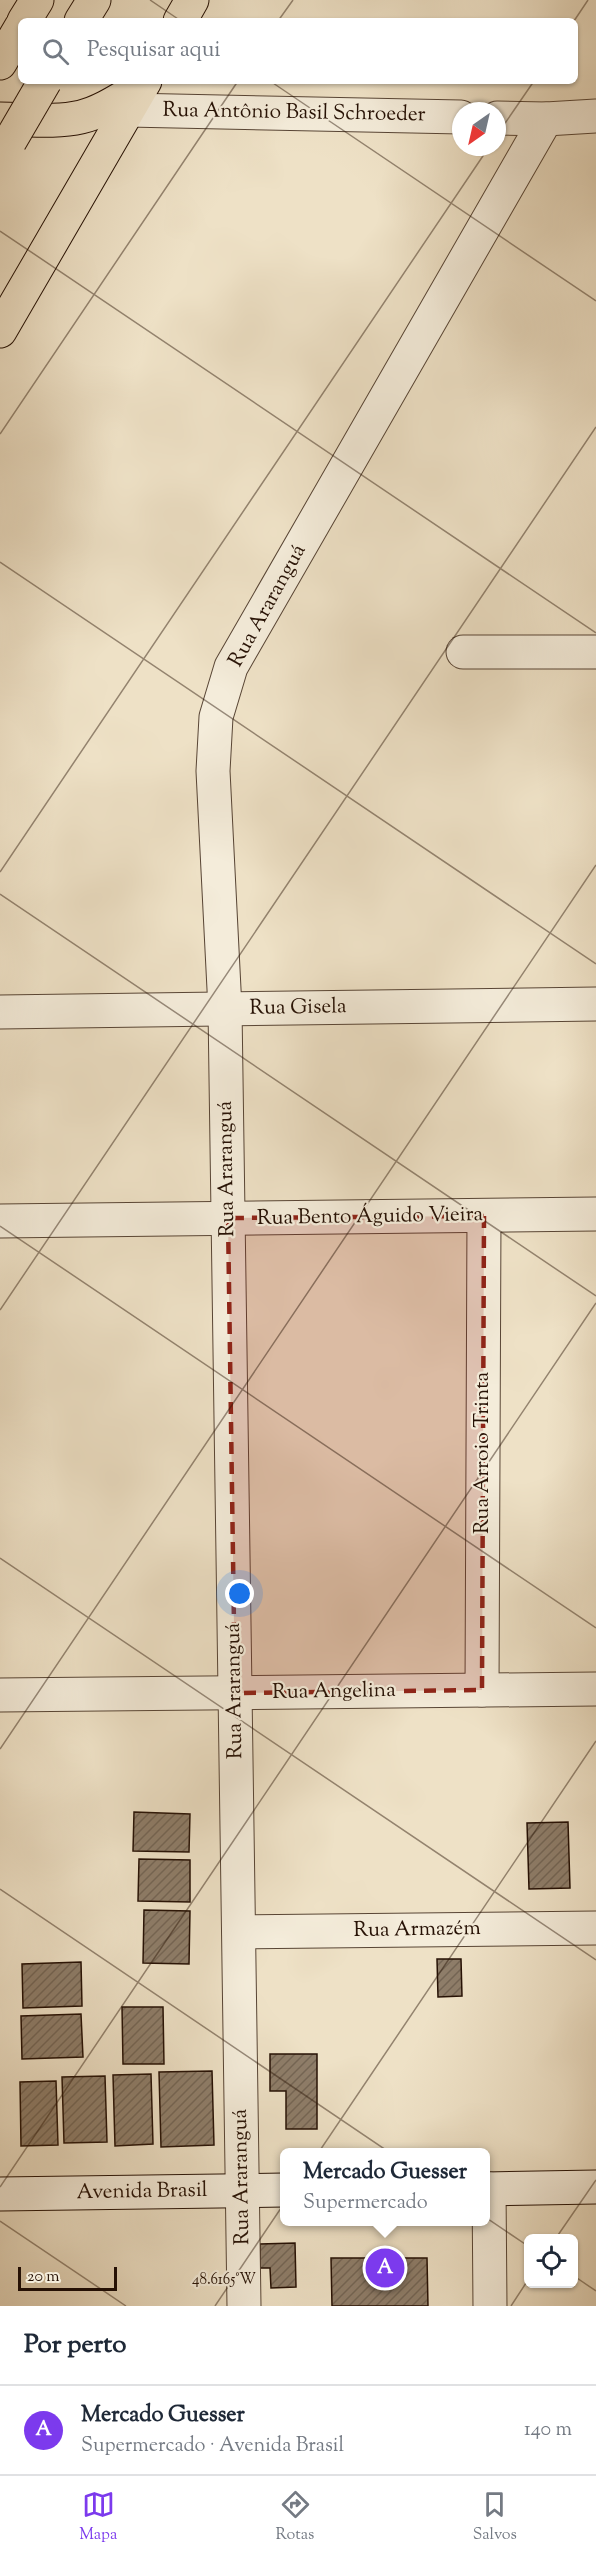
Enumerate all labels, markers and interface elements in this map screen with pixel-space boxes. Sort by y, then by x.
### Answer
search box [18,18,578,84]
icon: search [39,35,72,68]
text: Pesquisar aqui [87,35,221,67]
street label: Rua Antônio Basil Schroeder [162,96,426,130]
north arrow [452,102,506,156]
street label: Rua Araranguá [222,539,314,673]
street label: Rua Gisela [249,992,347,1024]
street label: Rua Araranguá [211,1100,243,1237]
street label: Rua Bento Águido Vieira [257,1200,484,1234]
street label: Rua Arroio Trinta [468,1372,498,1534]
your location [225,1579,254,1608]
street label: Rua Araranguá [219,1622,251,1759]
street label: Rua Angelina [272,1676,396,1708]
street label: Rua Armazém [353,1914,481,1946]
street label: Rua Araranguá [226,2108,258,2245]
popup [280,2148,490,2226]
text: Mercado Guesser [303,2157,467,2189]
street label: Avenida Brasil [76,2176,208,2208]
text: Supermercado [303,2189,428,2218]
map controls [524,2234,578,2288]
button: locate [524,2234,578,2288]
pin: A [366,2246,404,2290]
scale bar [18,2264,117,2292]
text: 20 m [27,2266,60,2289]
text: 48.6165°W [192,2270,256,2291]
text: Por perto [24,2327,126,2364]
text: Mercado Guesser [81,2400,245,2432]
text: A [35,2416,52,2445]
text: 140 m [524,2416,572,2445]
text: Supermercado · Avenida Brasil [81,2432,344,2461]
tab: Mapa [79,2488,117,2547]
tab: Rotas [276,2488,314,2547]
tab: Salvos [473,2488,517,2547]

